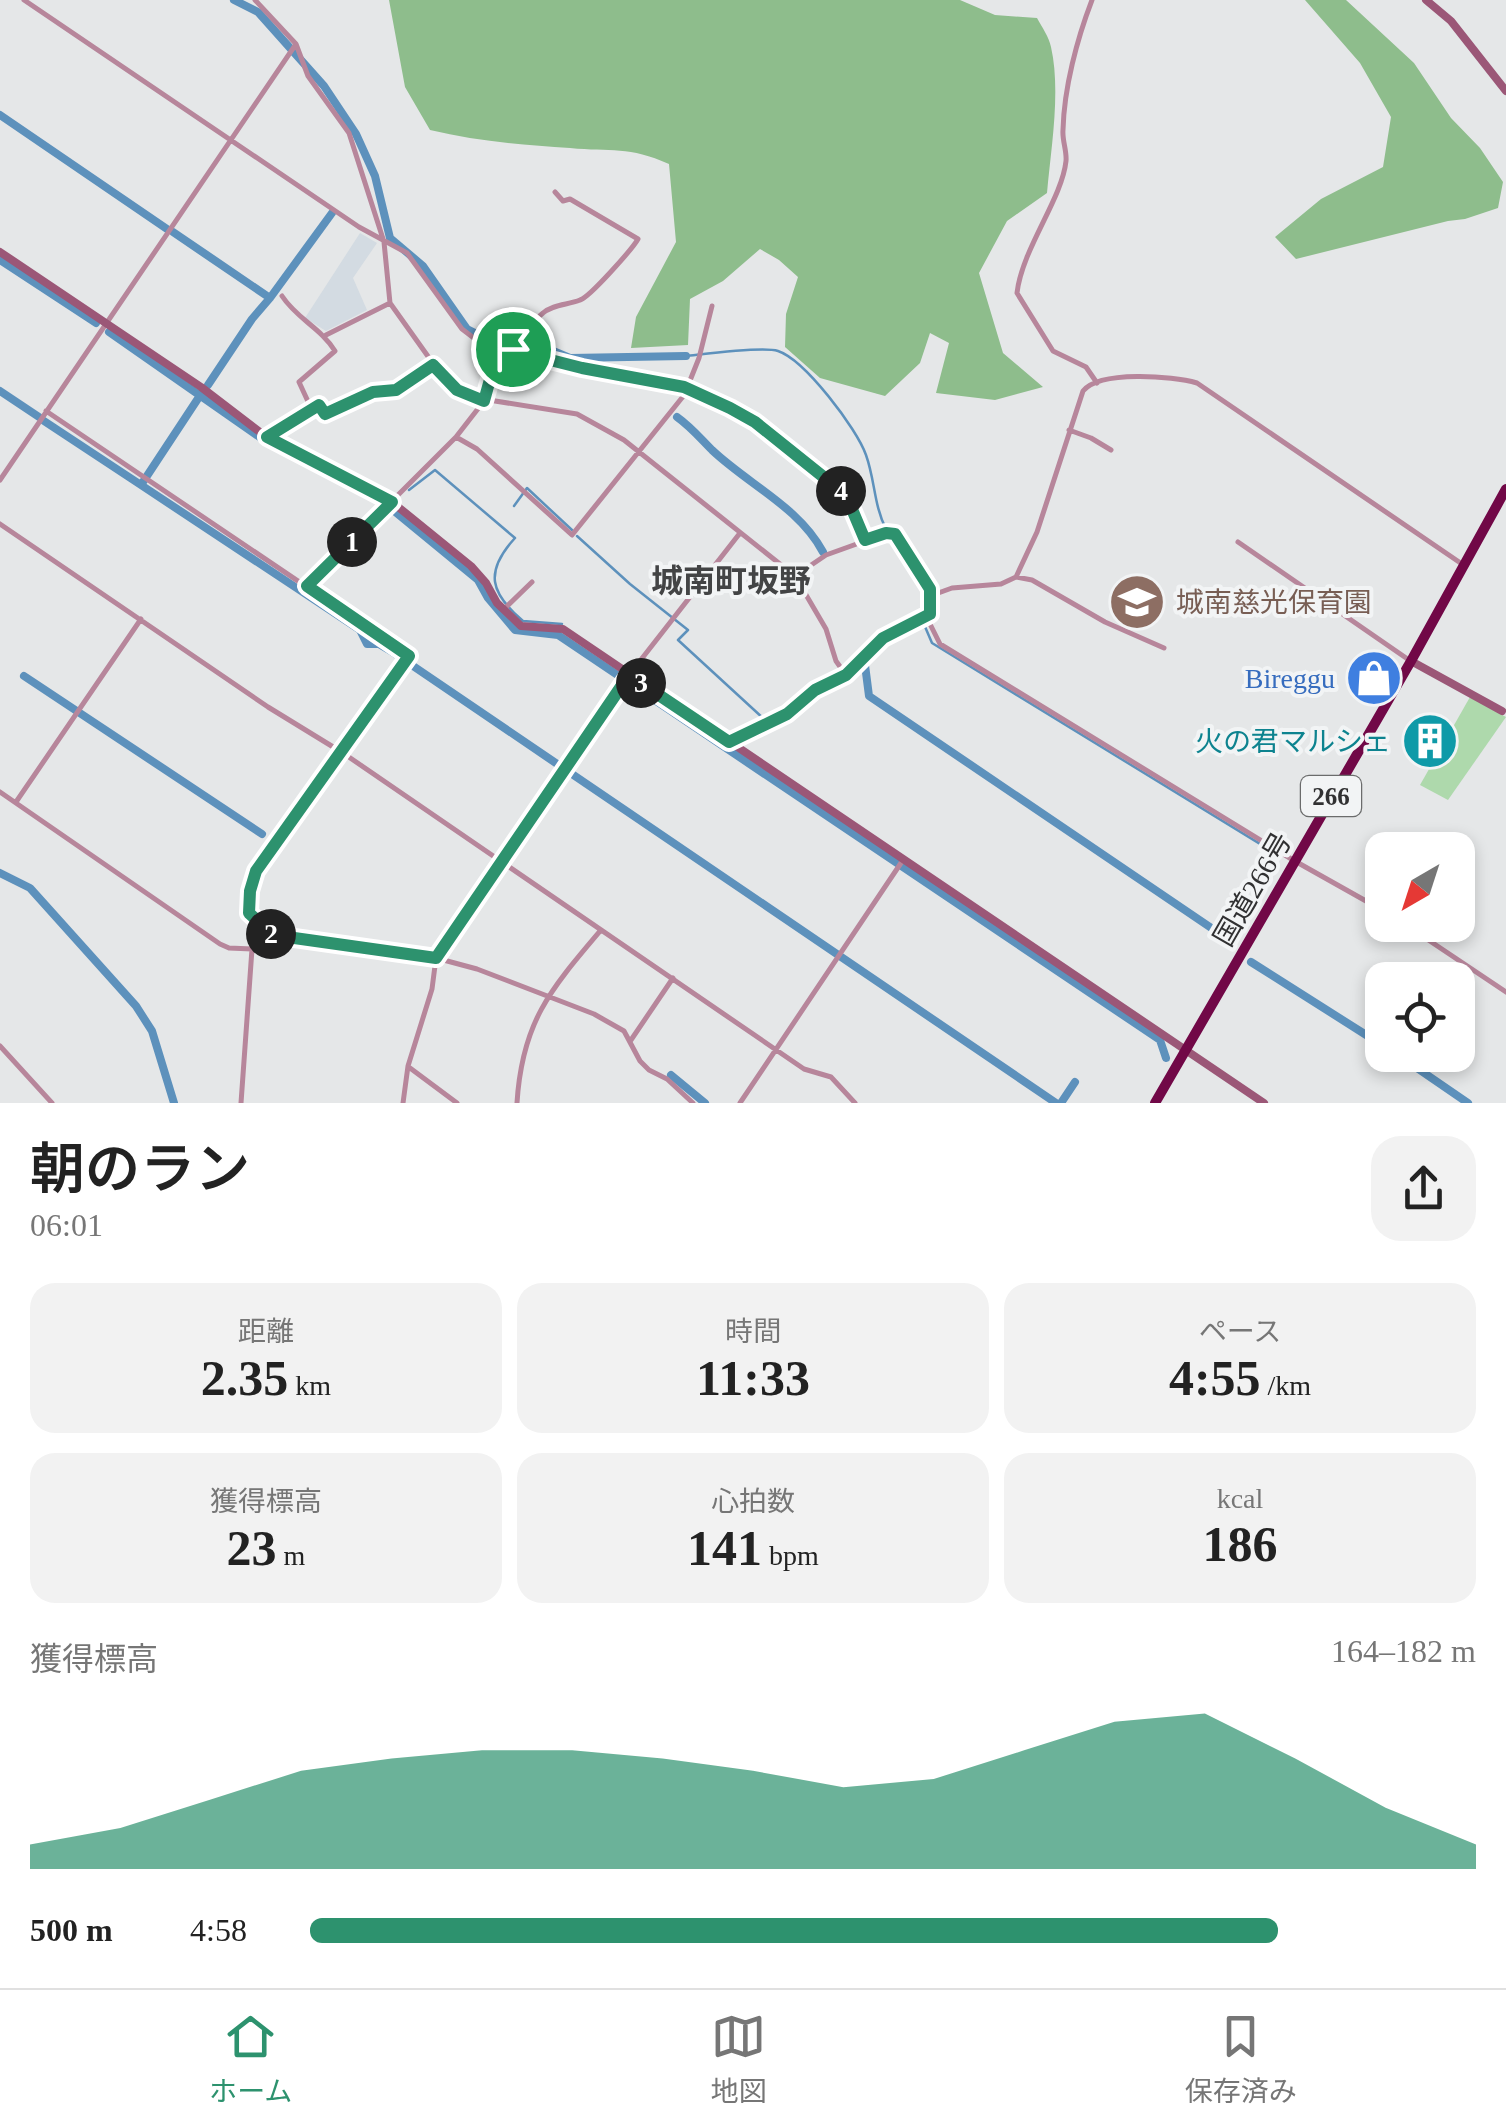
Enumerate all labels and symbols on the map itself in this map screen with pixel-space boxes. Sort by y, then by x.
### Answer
pin [471,307,556,392]
pin: 4 [816,466,866,516]
pin: 1 [327,517,377,567]
district label: 城南町坂野 [651,563,811,599]
school or university icon: 城南慈光保育園 [1107,572,1167,632]
place label: 城南慈光保育園 [1176,587,1372,618]
shop icon: Bireggu [1344,648,1404,708]
pin: 3 [616,658,666,708]
place label: Bireggu [1245,663,1335,694]
building icon: 火の君マルシェ [1400,711,1460,771]
place label: 火の君マルシェ [1195,726,1391,757]
road number: 266 [1301,776,1361,816]
street label: 国道266号 [1208,827,1297,952]
north arrow [1365,832,1475,942]
pin: 2 [246,909,296,959]

